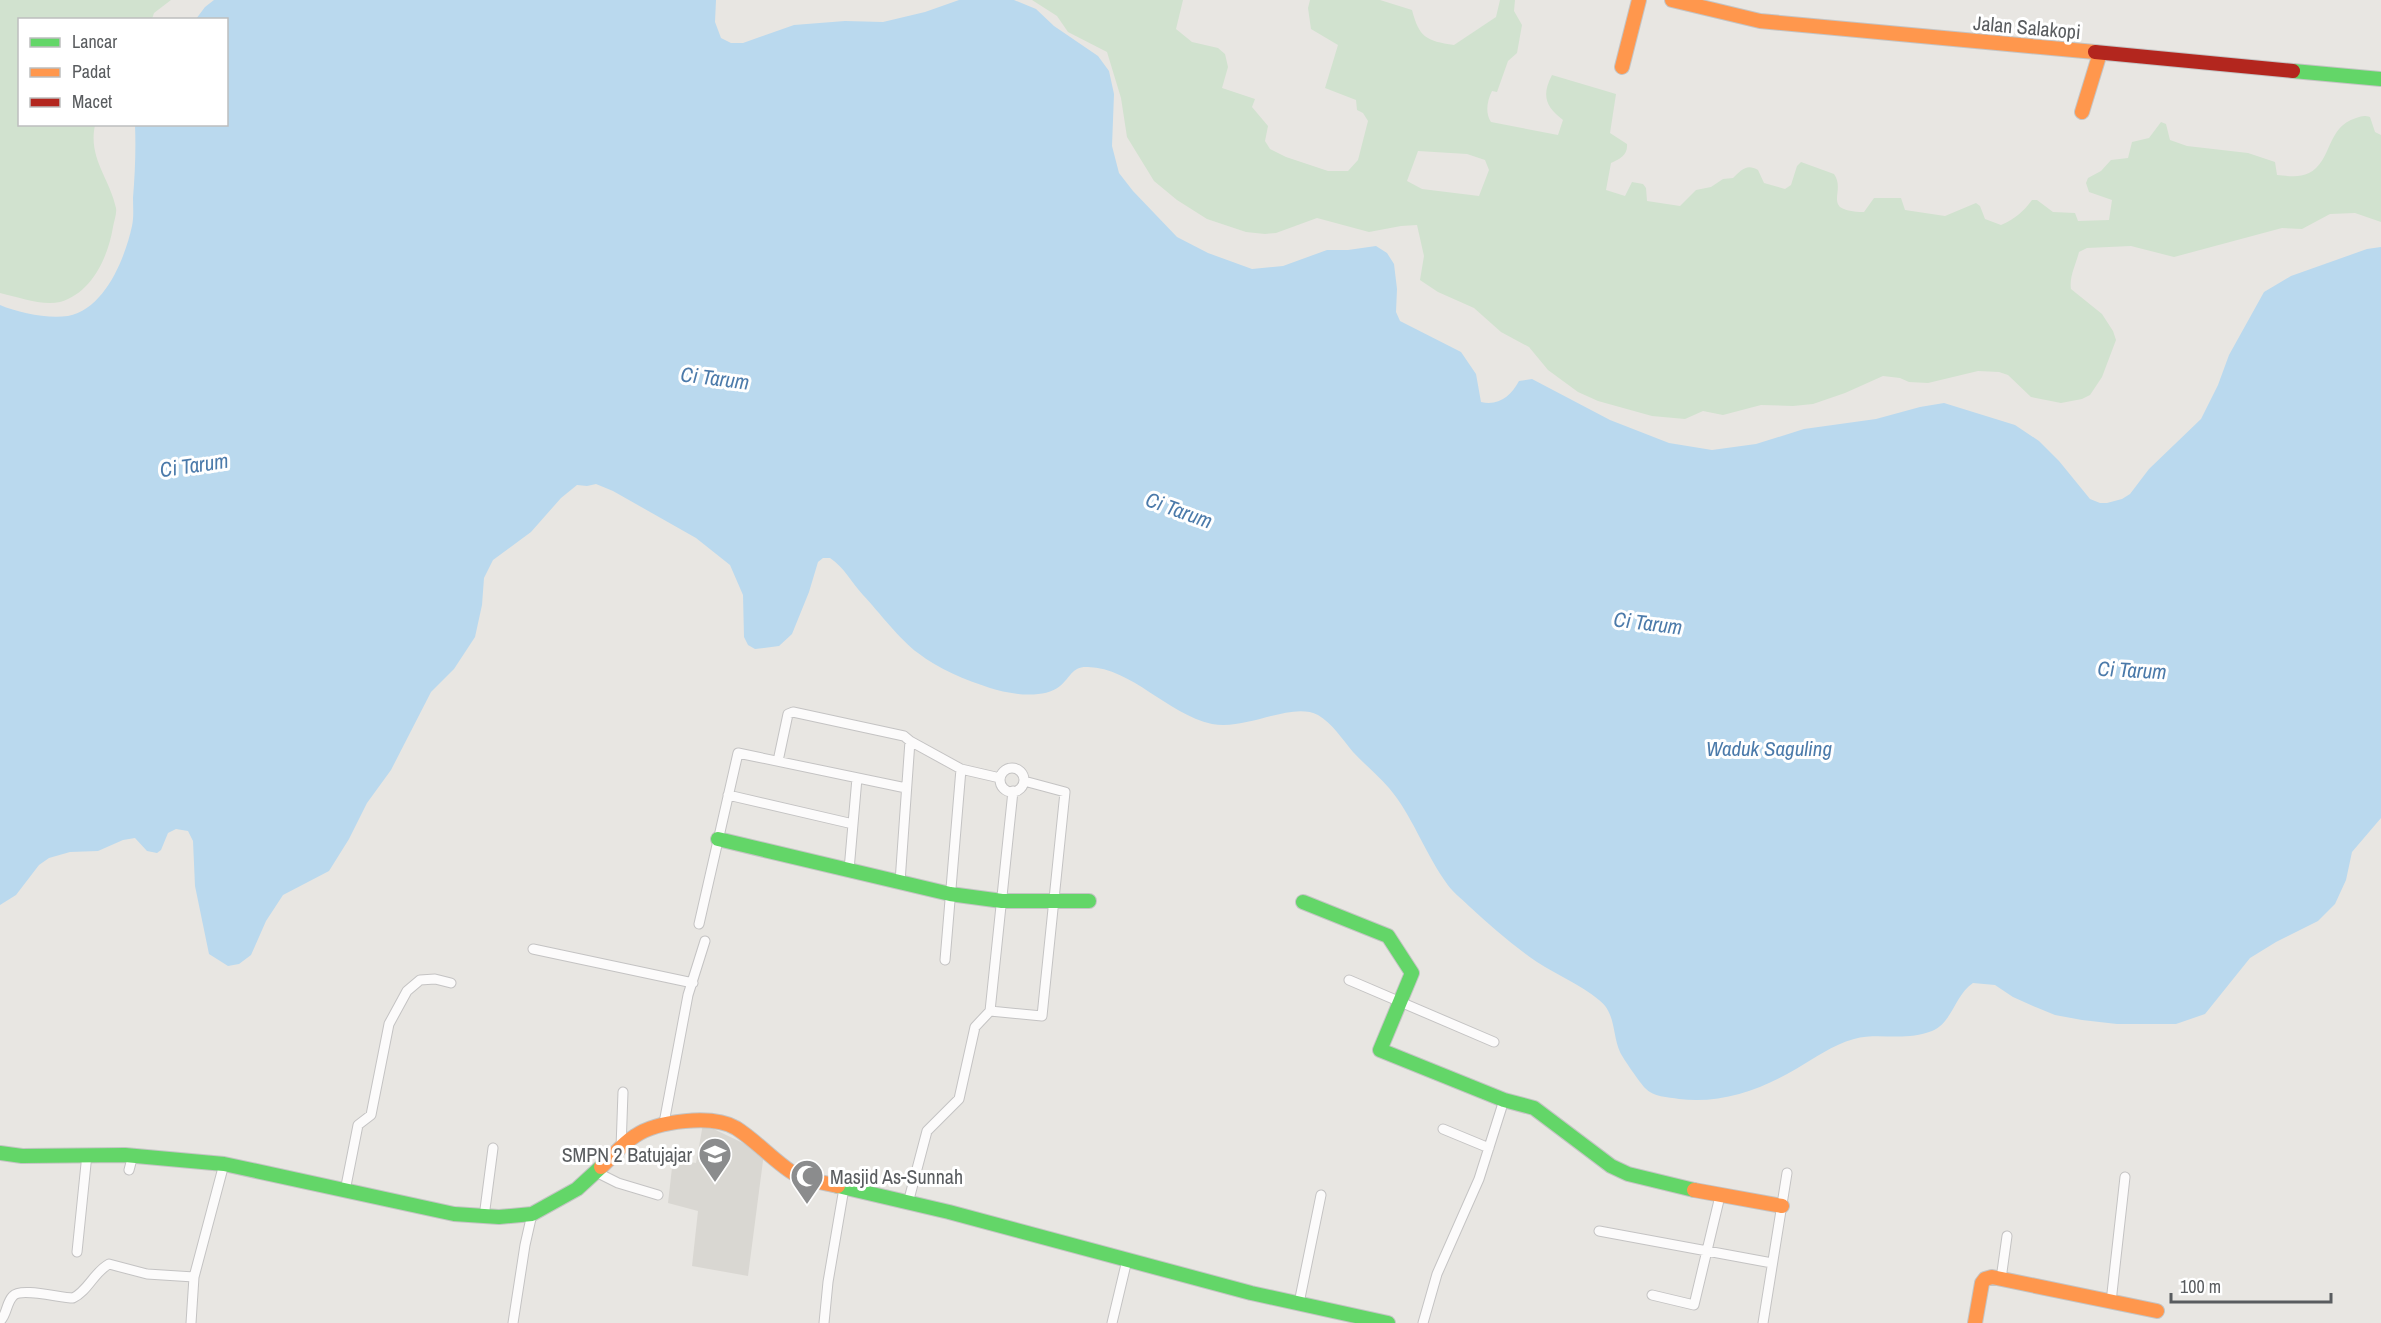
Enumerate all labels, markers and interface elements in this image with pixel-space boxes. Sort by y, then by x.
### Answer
street label: Jalan Salakopi [1972,9,2082,45]
legend [18,18,228,126]
text: Lancar [72,29,117,54]
text: Padat [72,59,111,84]
text: Macet [72,89,112,114]
water label: Ci Tarum [679,359,751,397]
water label: Ci Tarum [158,446,230,484]
water label: Ci Tarum [1142,485,1216,535]
water label: Ci Tarum [1612,604,1684,642]
water label: Ci Tarum [2097,654,2167,686]
water label: Waduk Saguling [1706,734,1832,763]
school or university icon: SMPN 2 Batujajar [697,1136,733,1183]
place label: SMPN 2 Batujajar [562,1141,693,1168]
mosque icon: Masjid As-Sunnah [789,1158,825,1205]
place label: Masjid As-Sunnah [830,1163,963,1190]
scale bar [2171,1266,2332,1304]
text: 100 m [2180,1274,2221,1299]

